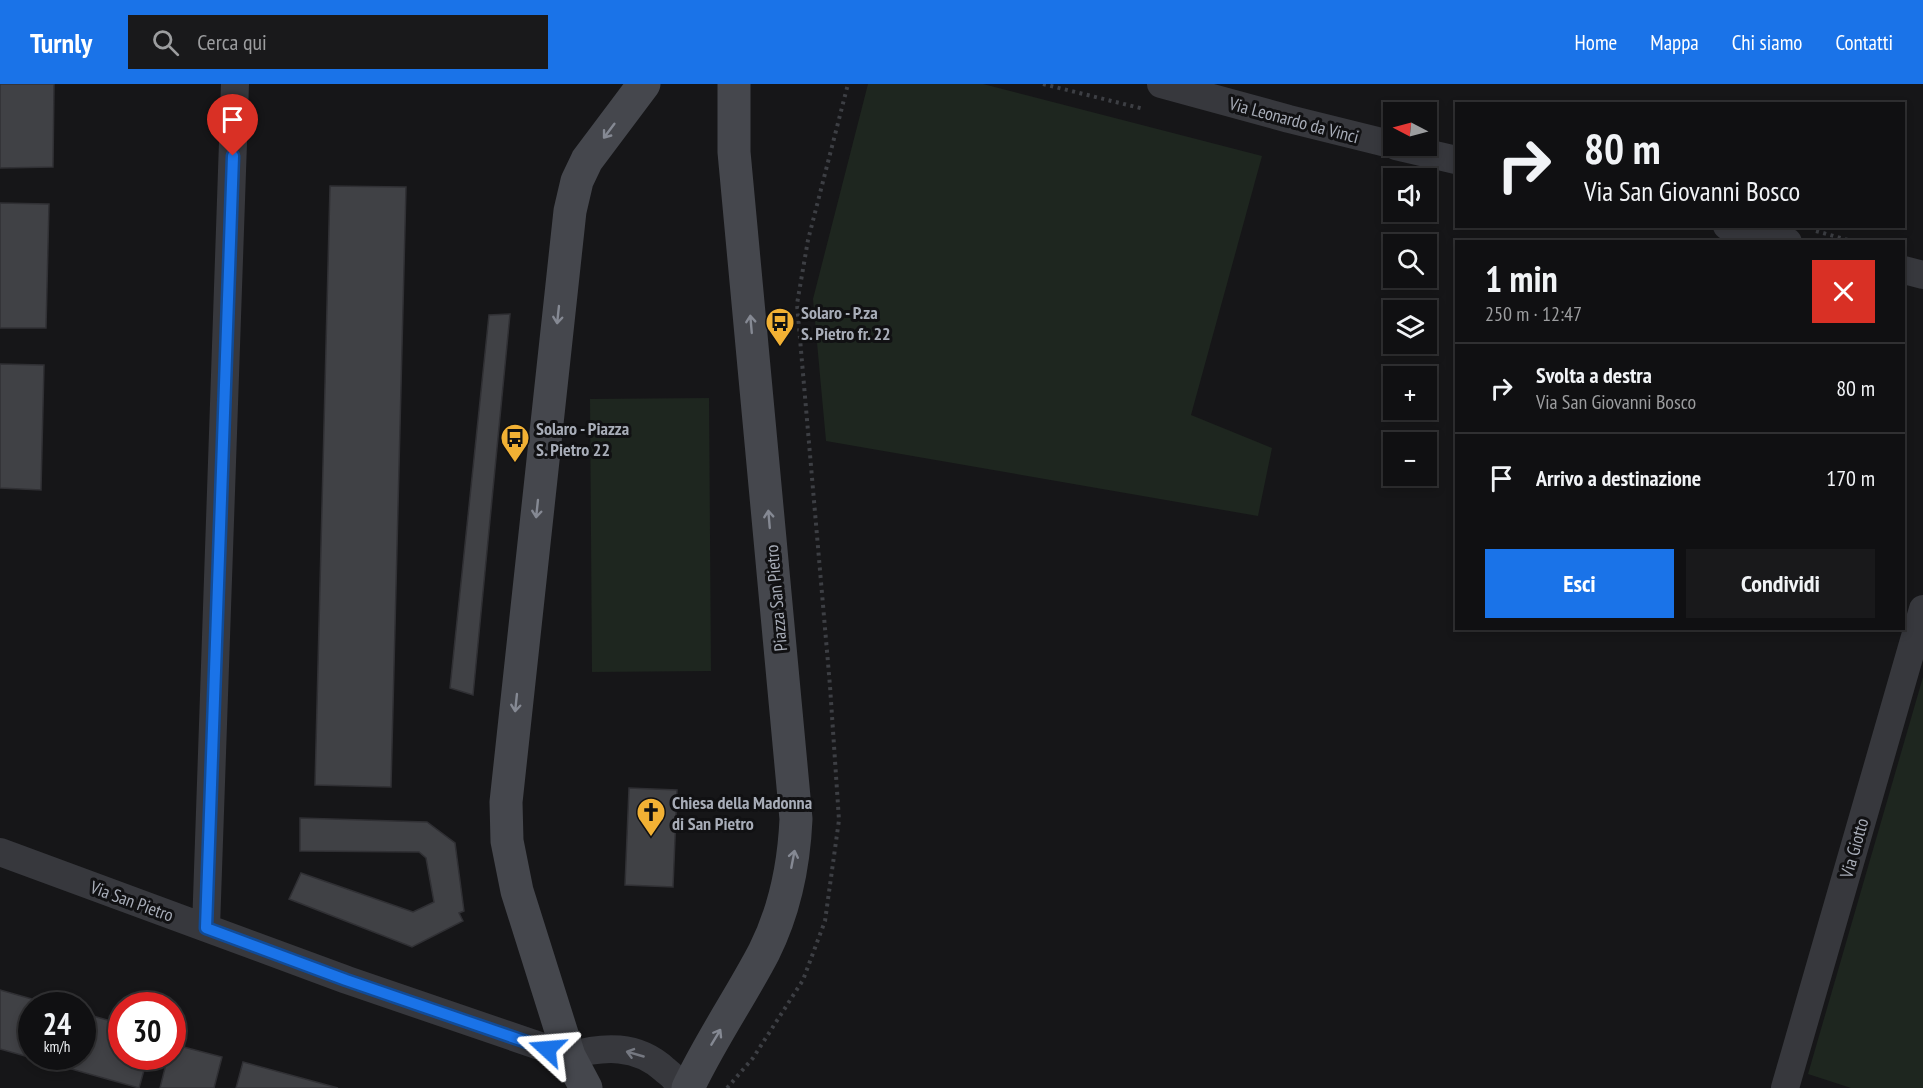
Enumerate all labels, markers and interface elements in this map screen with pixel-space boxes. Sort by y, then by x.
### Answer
search box [128,15,548,69]
text: Turnly [30,24,92,61]
icon: search [149,26,182,59]
text: Cerca qui [197,28,267,56]
text: Home [1575,29,1617,56]
text: Mappa [1650,29,1699,56]
text: Chi siamo [1732,29,1802,56]
text: Contatti [1835,29,1893,56]
street label: Via Leonardo da Vinci [1226,91,1361,148]
pin [207,94,258,156]
north arrow [1383,102,1437,156]
map controls [1383,102,1437,486]
icon: arrive [216,103,249,136]
text: 80 m [1584,121,1661,176]
one-way arrow [602,123,615,139]
icon: right [1485,126,1563,204]
button: sound [1383,168,1437,222]
text: Via San Giovanni Bosco [1584,174,1800,208]
button: search [1383,234,1437,288]
text: 1 min [1485,255,1558,302]
button: close [1812,260,1875,323]
button: layers [1383,300,1437,354]
place label: Solaro - P.za S. Pietro fr. 22 [801,301,891,345]
text: 250 m · 12:47 [1485,301,1582,327]
one-way arrow [552,305,563,324]
bus stop icon: Solaro - P.za S. Pietro fr. 22 [764,306,796,348]
one-way arrow [745,315,756,335]
text: Svolta a destra [1536,361,1652,389]
button: + [1383,366,1437,420]
icon: right [1485,372,1518,405]
text: 80 m [1836,374,1875,402]
text: Via San Giovanni Bosco [1536,389,1696,415]
place label: Solaro - Piazza S. Pietro 22 [536,417,629,461]
bus stop icon: Solaro - Piazza S. Pietro 22 [499,422,531,464]
button: − [1383,432,1437,486]
icon: arrive [1485,462,1518,495]
text: Arrivo a destinazione [1536,464,1701,492]
text: 170 m [1826,464,1875,492]
one-way arrow [531,498,542,518]
one-way arrow [763,509,774,529]
street label: Piazza San Pietro [760,544,792,652]
button: Esci [1485,549,1674,618]
button: Condividi [1686,549,1875,618]
one-way arrow [510,692,521,712]
place label: Chiesa della Madonna di San Pietro [672,791,812,835]
church icon: Chiesa della Madonna di San Pietro [635,796,667,838]
street label: Via Giotto [1834,815,1874,882]
one-way arrow [788,850,799,869]
street label: Via San Pietro [86,875,177,927]
speed limit sign: 30 [108,992,186,1070]
text: 24 [43,1004,71,1043]
position arrow [515,1017,579,1081]
one-way arrow [710,1029,722,1046]
text: km/h [44,1037,70,1056]
one-way arrow [626,1048,645,1059]

